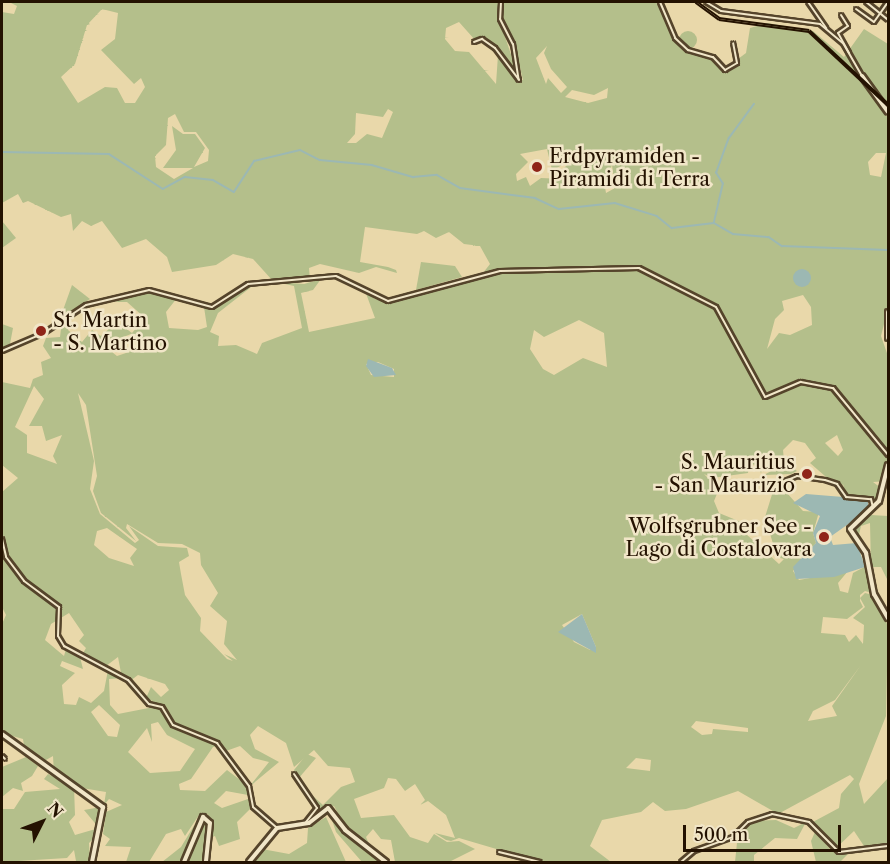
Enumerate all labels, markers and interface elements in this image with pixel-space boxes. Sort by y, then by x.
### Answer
place label: Erdpyramiden - Piramidi di Terra [549,144,711,191]
marker: Erdpyramiden - Piramidi di Terra [530,160,544,174]
place label: St. Martin - S. Martino [53,308,167,355]
marker: St. Martin - S. Martino [34,324,48,338]
place label: S. Mauritius - San Maurizio [654,450,795,497]
marker: S. Mauritius - San Maurizio [800,467,814,481]
place label: Wolfsgrubner See - Lago di Costalovara [626,514,812,561]
marker: Wolfsgrubner See - Lago di Costalovara [817,530,831,544]
north arrow [12,792,72,852]
text: N [43,798,67,822]
scale bar [686,813,844,851]
text: 500 m [694,824,748,846]

